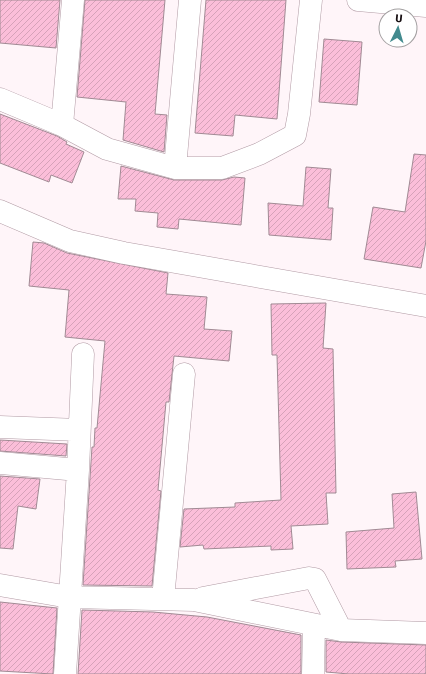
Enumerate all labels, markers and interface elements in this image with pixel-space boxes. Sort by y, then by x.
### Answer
north arrow [378,8,418,48]
text: U [395,12,403,25]

